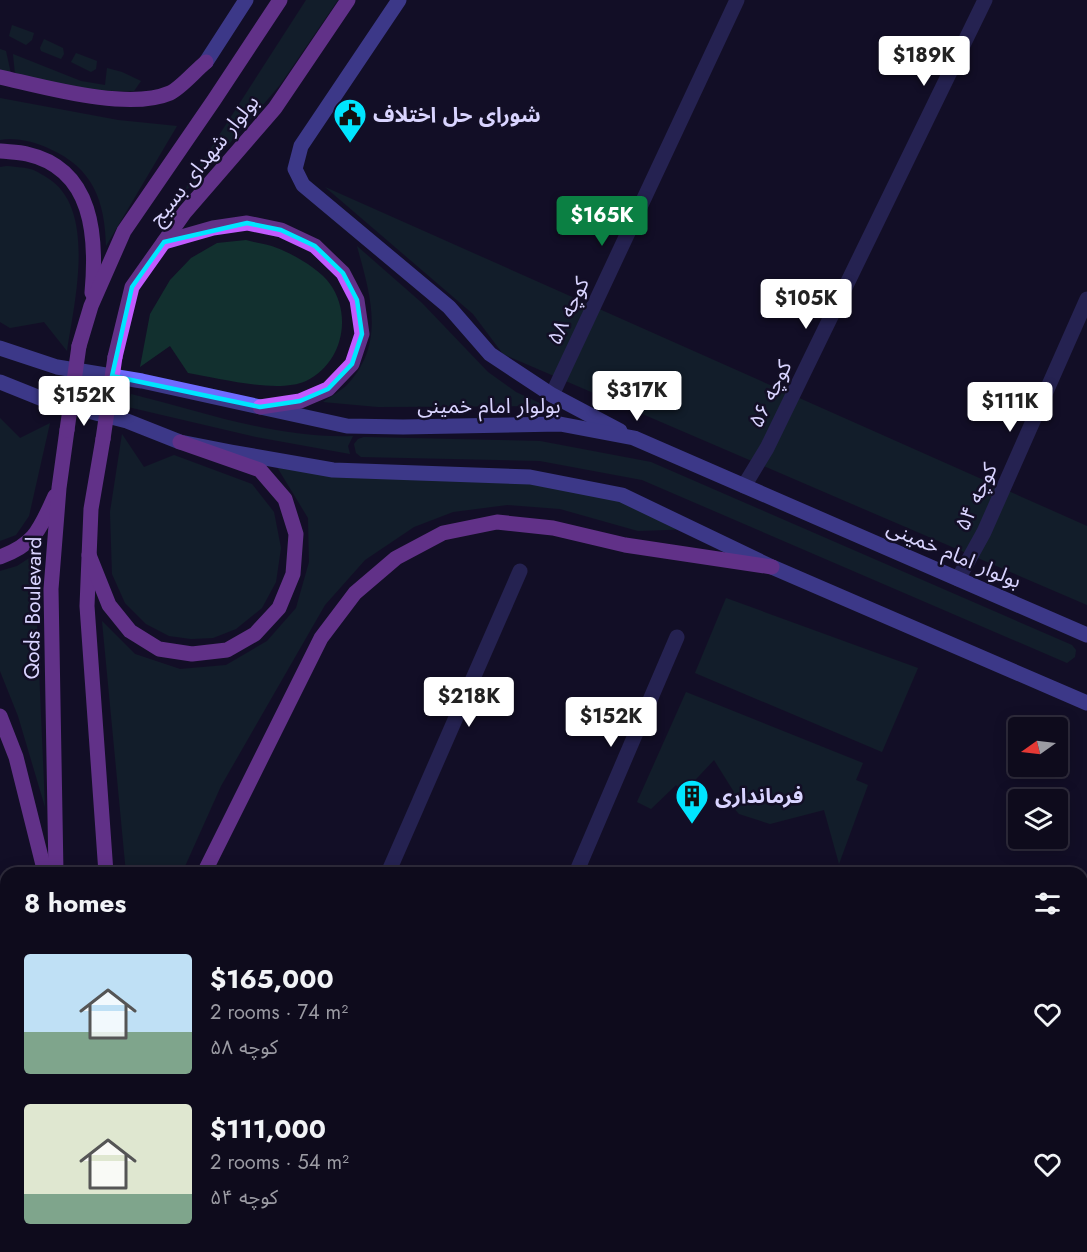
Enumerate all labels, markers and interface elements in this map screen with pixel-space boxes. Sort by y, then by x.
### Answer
pin: $189K [882,36,966,87]
text: $189K [893,41,955,70]
street label: بولوار شهدای بسیج [142,88,266,232]
public building icon: شورای حل اختلاف [332,97,368,144]
place label: شورای حل اختلاف [373,100,541,130]
pin: $165K [560,196,644,247]
text: $165K [571,201,633,230]
street label: کوچه ۵۸ [539,272,597,350]
pin: $105K [764,279,848,330]
text: $105K [775,284,837,313]
street label: کوچه ۵۶ [741,355,799,433]
pin: $317K [595,371,679,422]
pin: $152K [42,376,126,427]
text: $317K [606,376,668,405]
text: $152K [53,381,115,410]
pin: $111K [968,382,1052,433]
text: $111K [982,387,1038,416]
street label: بولوار امام خمینی [417,391,561,422]
street label: کوچه ۵۴ [947,458,1005,536]
street label: بولوار امام خمینی [882,512,1026,597]
street label: Qods Boulevard [17,536,49,680]
pin: $218K [427,677,511,728]
text: $218K [438,682,500,711]
pin: $152K [569,697,653,748]
text: $152K [580,702,642,731]
north arrow [1008,717,1068,777]
map controls [1008,717,1068,849]
building icon: فرمانداری [674,778,710,825]
place label: فرمانداری [715,781,803,811]
button: layers [1008,789,1068,849]
text: 8 homes [24,884,126,922]
icon: filters [1031,887,1064,920]
text: $165,000 [210,960,334,998]
icon: home [72,978,144,1050]
text: 2 rooms · 74 m² [210,998,348,1027]
icon: heart [1031,998,1064,1031]
text: کوچه ۵۸ [210,1033,278,1062]
text: $111,000 [210,1110,326,1148]
icon: home [72,1128,144,1200]
text: 2 rooms · 54 m² [210,1148,349,1177]
icon: heart [1031,1148,1064,1181]
text: کوچه ۵۴ [210,1183,278,1212]

